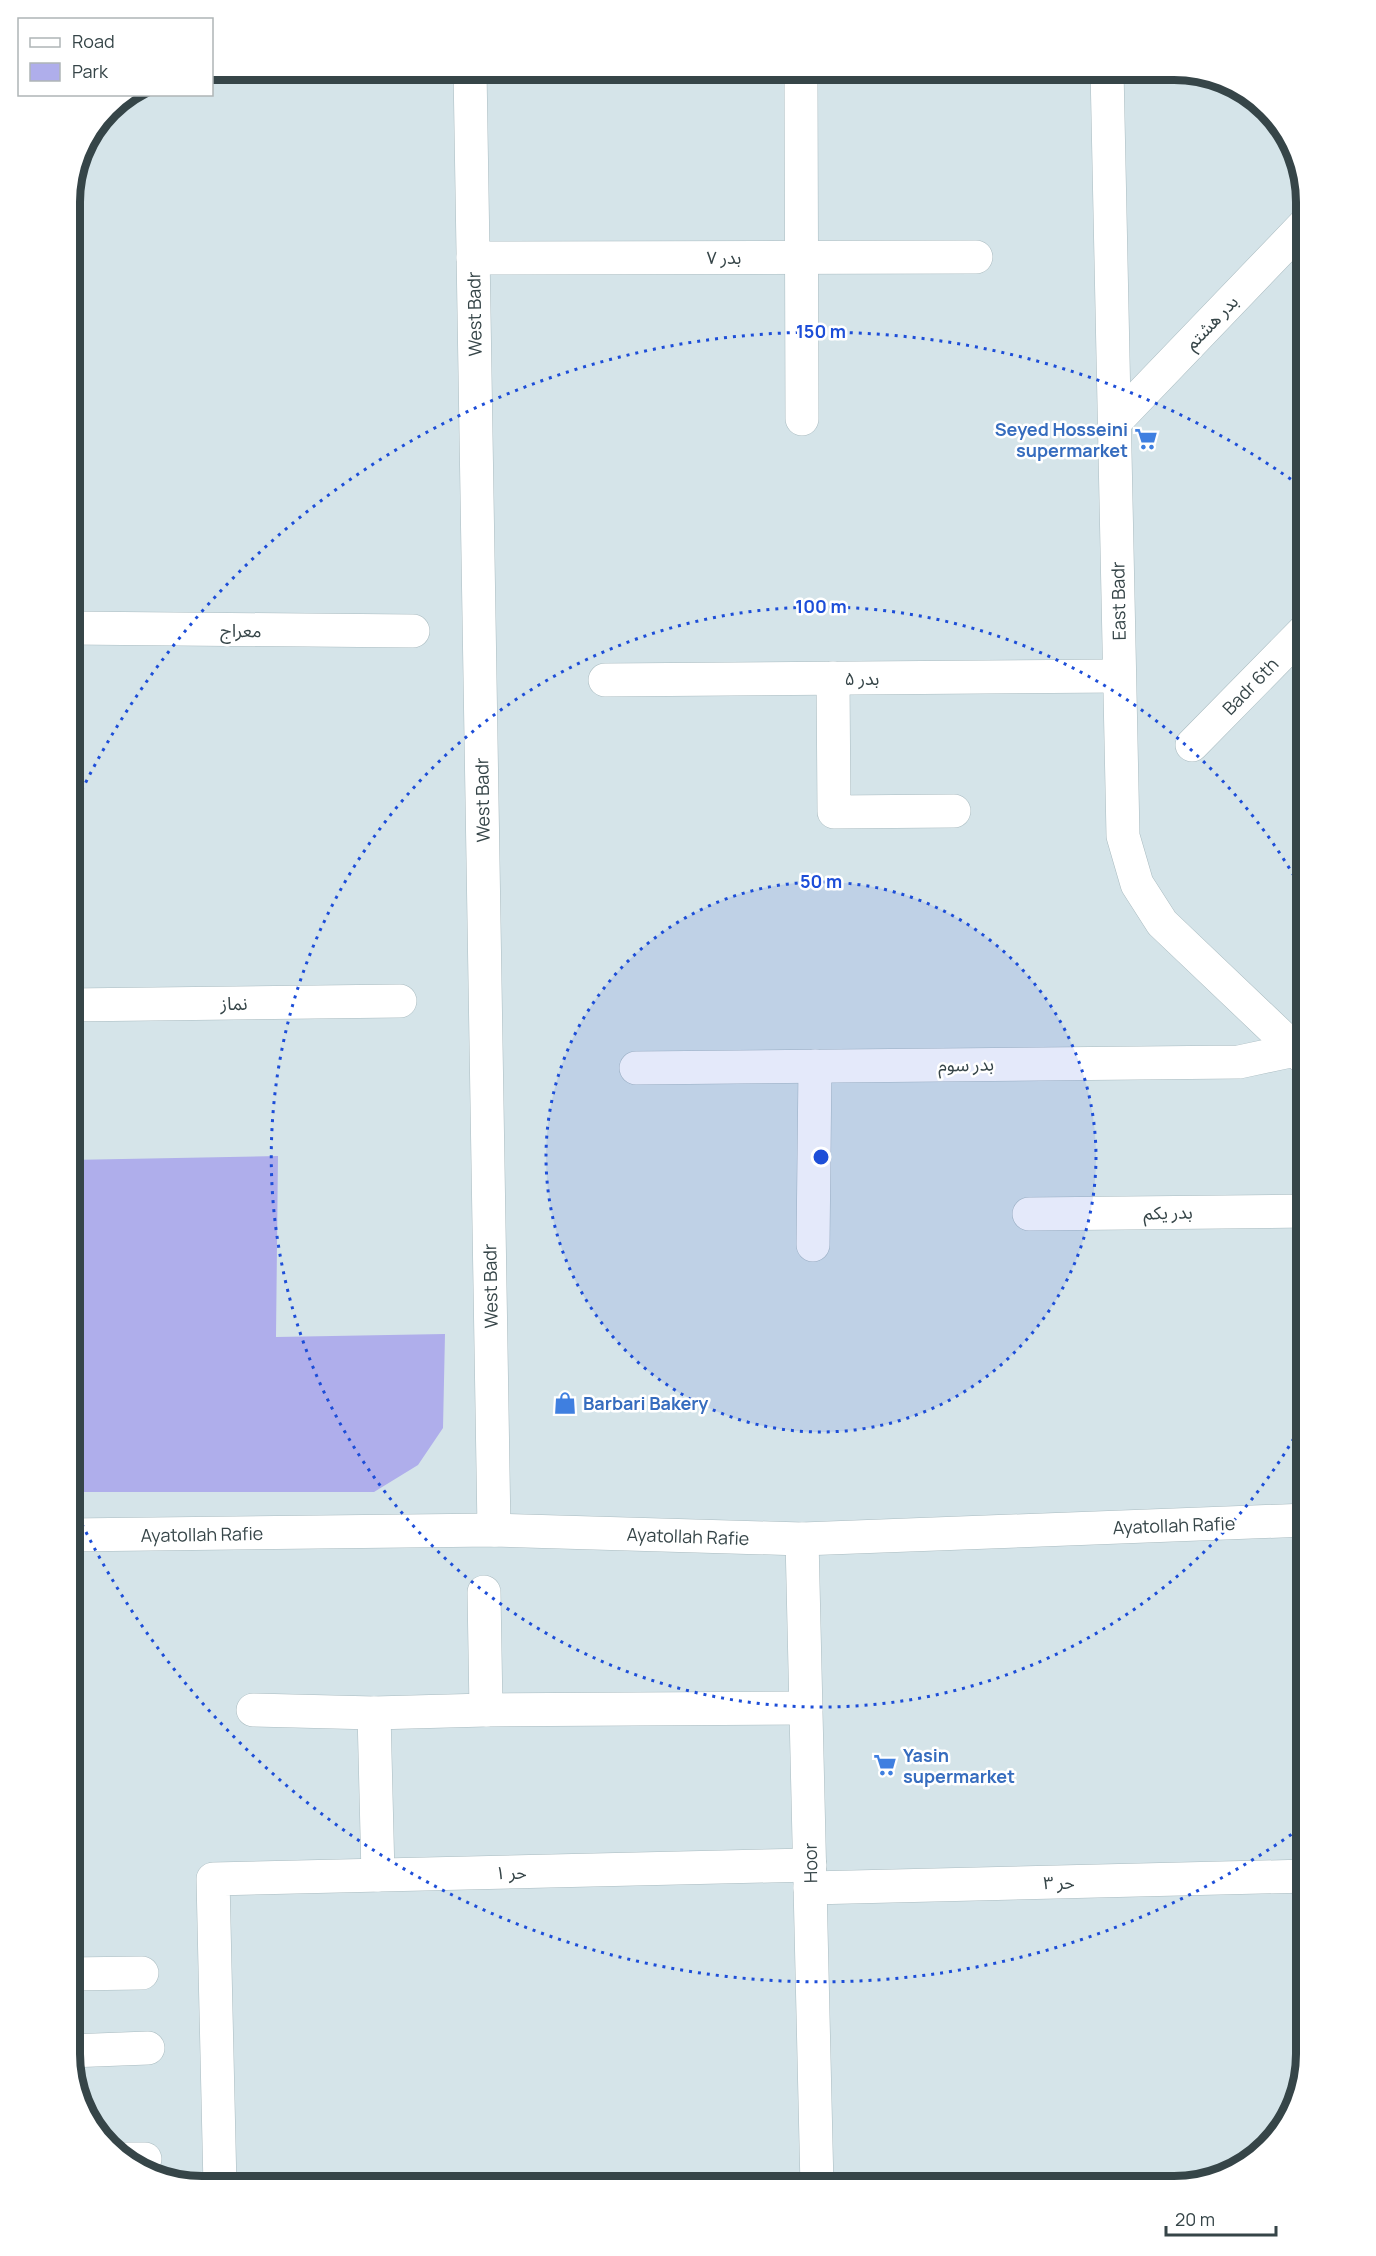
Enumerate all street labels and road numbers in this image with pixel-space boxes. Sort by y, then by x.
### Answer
street label: بدر ۷ [707,245,741,269]
street label: West Badr [461,271,487,357]
street label: بدر هشتم [1179,290,1244,356]
street label: East Badr [1105,561,1131,641]
street label: معراج [220,618,262,644]
street label: Badr 6th [1217,652,1283,720]
street label: بدر ۵ [845,666,879,690]
street label: West Badr [469,757,495,843]
street label: نماز [219,991,248,1015]
street label: بدر سوم [938,1052,994,1079]
street label: بدر یکم [1143,1200,1193,1226]
street label: West Badr [477,1243,503,1329]
street label: Ayatollah Rafie [1112,1511,1236,1539]
street label: Ayatollah Rafie [141,1521,263,1547]
street label: Ayatollah Rafie [626,1522,750,1550]
street label: Hoor [798,1842,822,1883]
street label: حر ۱ [495,1860,527,1884]
street label: حر ۳ [1043,1870,1075,1894]

